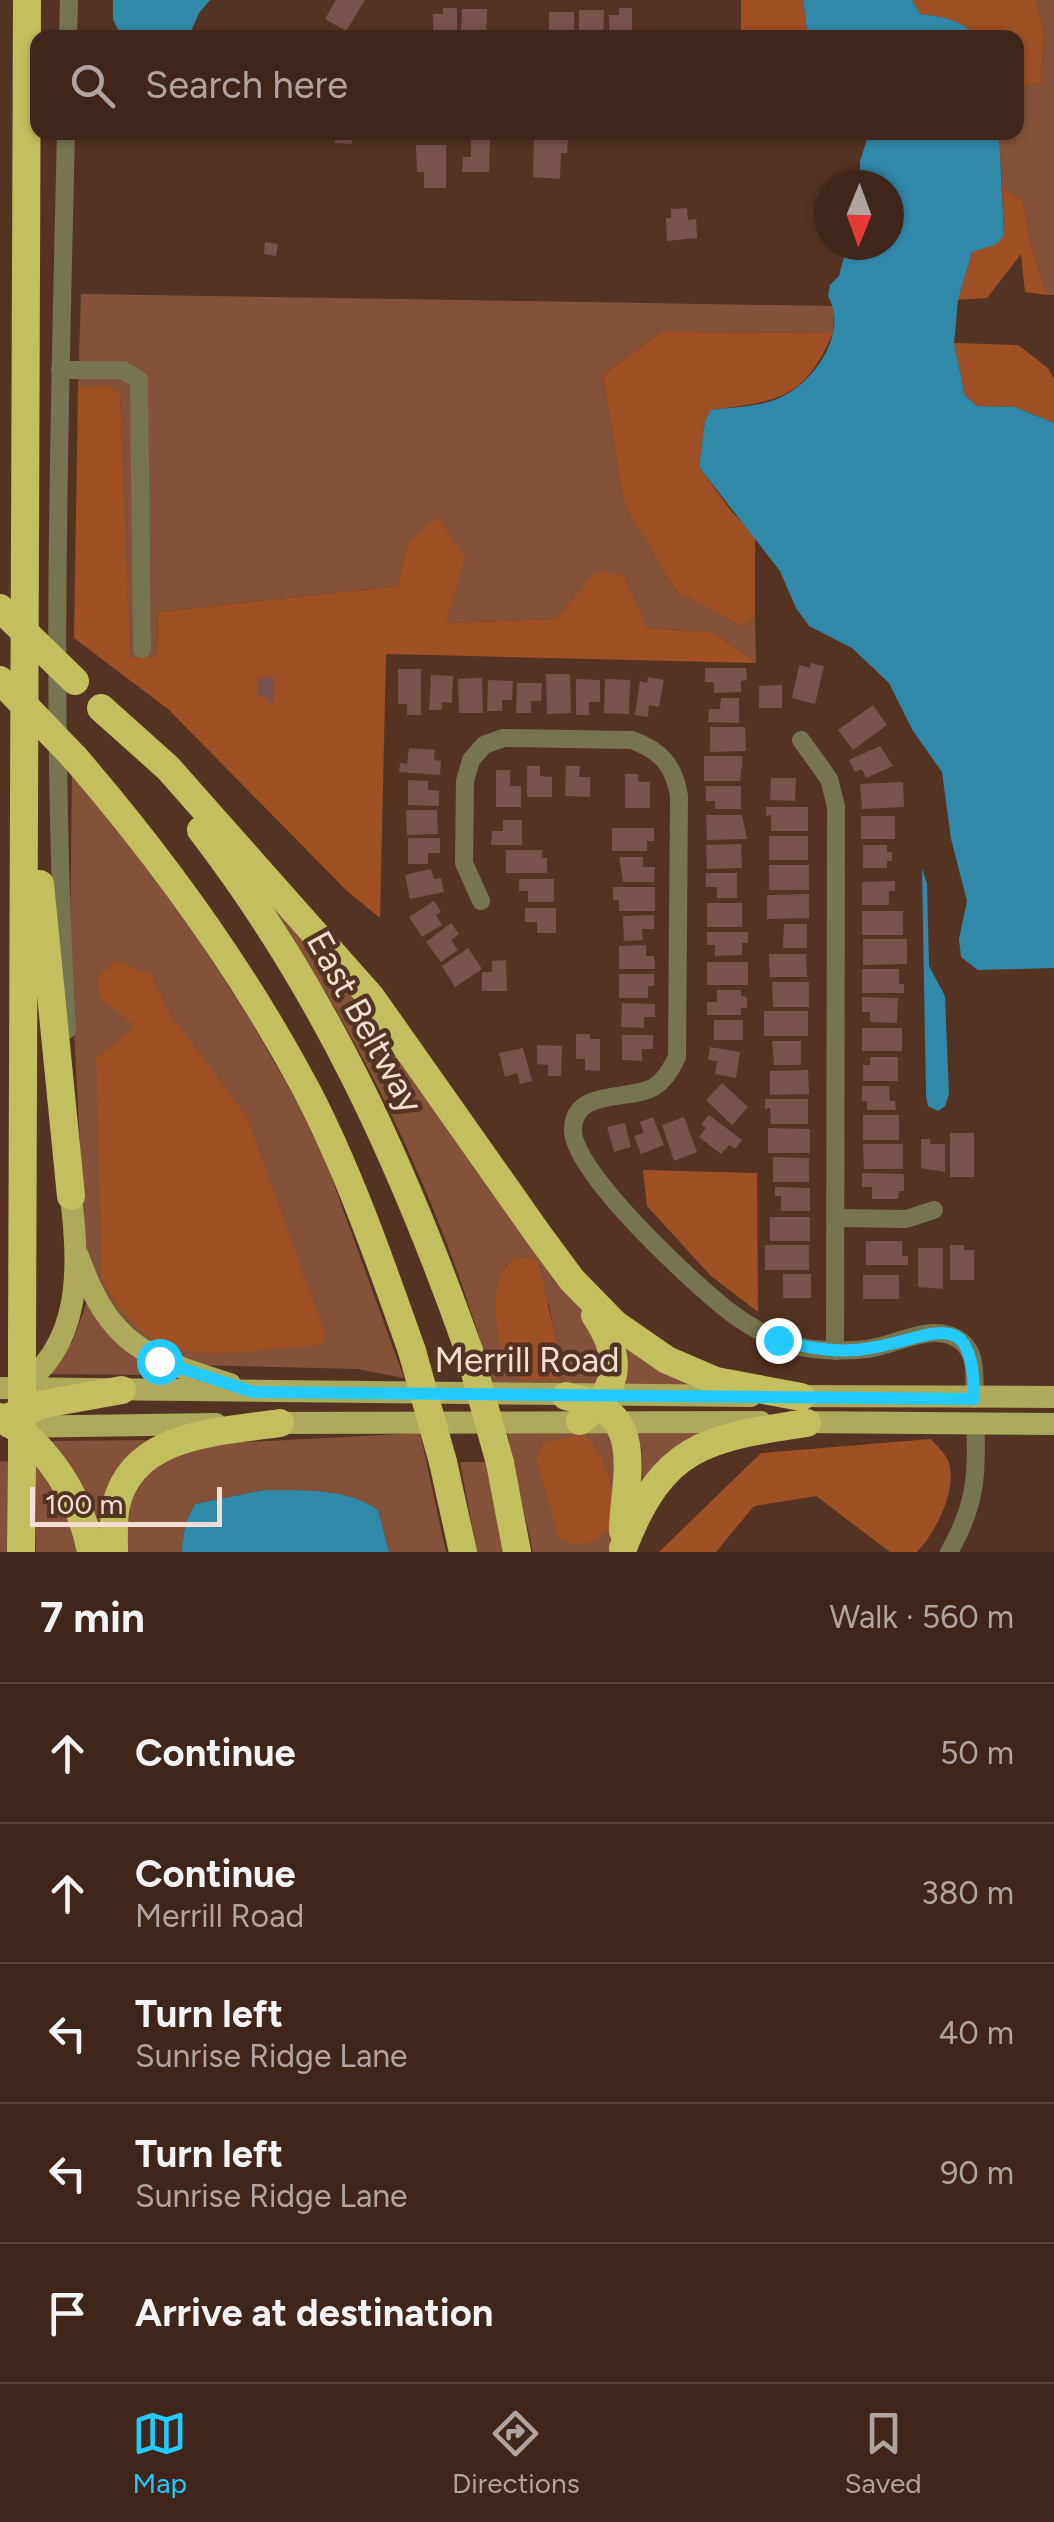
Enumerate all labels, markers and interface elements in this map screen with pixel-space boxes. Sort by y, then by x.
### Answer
search box [30,30,1024,140]
icon: search [65,58,120,113]
text: Search here [145,62,348,108]
north arrow [814,170,904,260]
street label: East Beltway [298,924,432,1121]
route end [756,1318,802,1364]
route start [137,1339,183,1385]
street label: Merrill Road [434,1339,620,1381]
scale bar [30,1482,222,1526]
text: 100 m [45,1487,123,1521]
text: 7 min [40,1592,145,1643]
text: Walk · 560 m [830,1598,1014,1636]
icon: ahead [40,1726,95,1781]
text: Continue [135,1730,296,1776]
text: 50 m [940,1734,1014,1772]
text: Continue [135,1851,296,1897]
icon: ahead [40,1866,95,1921]
text: 380 m [921,1874,1014,1912]
text: Merrill Road [135,1897,304,1935]
text: Turn left [135,1991,283,2037]
icon: left [40,2006,95,2061]
text: 40 m [938,2014,1014,2052]
text: Sunrise Ridge Lane [135,2037,408,2075]
text: Turn left [135,2131,283,2177]
icon: left [40,2146,95,2201]
text: 90 m [940,2154,1014,2192]
text: Sunrise Ridge Lane [135,2177,408,2215]
icon: arrive [40,2286,95,2341]
text: Arrive at destination [135,2290,493,2336]
tab: Map [132,2406,187,2500]
tab: Directions [452,2406,580,2500]
tab: Saved [844,2406,922,2500]

